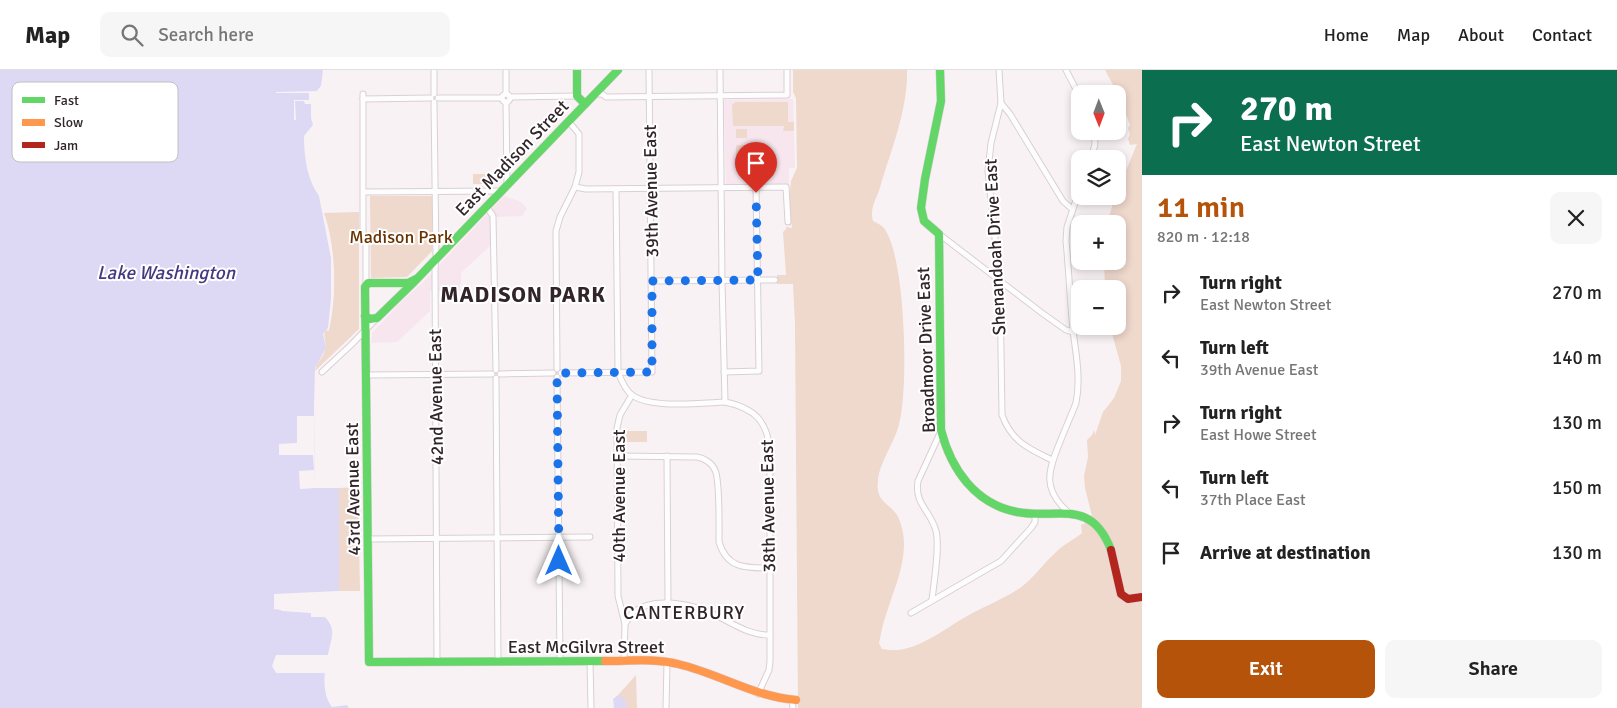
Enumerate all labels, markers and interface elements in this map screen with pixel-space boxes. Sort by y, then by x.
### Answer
search box [100,12,450,57]
text: Map [25,20,70,50]
icon: search [118,21,146,49]
text: Search here [158,23,254,47]
text: Home [1324,24,1369,46]
text: Map [1397,24,1430,46]
text: About [1458,24,1504,46]
text: Contact [1532,24,1592,46]
legend [12,82,178,162]
north arrow [1071,85,1126,140]
map controls [1071,85,1126,335]
text: 270 m [1240,87,1333,130]
icon: right [1157,90,1222,155]
text: Fast [54,92,79,109]
street label: East Madison Street [451,95,573,221]
text: Slow [54,114,83,131]
street label: 39th Avenue East [639,124,663,258]
text: East Newton Street [1240,130,1421,157]
text: Jam [54,137,78,154]
pin [735,142,777,193]
icon: arrive [742,149,770,177]
button: layers [1071,150,1126,205]
street label: Shenandoah Drive East [979,158,1011,336]
text: 11 min [1157,189,1245,226]
button: close [1550,192,1602,244]
button: + [1071,215,1126,270]
park label: Madison Park [349,226,453,248]
text: 820 m · 12:18 [1157,227,1250,247]
water label: Lake Washington [97,261,236,285]
street label: Broadmoor Drive East [912,267,940,433]
text: Turn right [1200,271,1282,295]
icon: right [1157,279,1185,307]
button: − [1071,280,1126,335]
district label: MADISON PARK [440,281,606,308]
text: 270 m [1552,281,1602,305]
text: East Newton Street [1200,295,1331,315]
street label: 42nd Avenue East [424,329,448,465]
text: Turn left [1200,336,1269,360]
icon: left [1157,344,1185,372]
text: 140 m [1552,346,1602,370]
text: 39th Avenue East [1200,360,1318,380]
text: Turn right [1200,401,1282,425]
icon: right [1157,409,1185,437]
text: 130 m [1552,411,1602,435]
street label: 43rd Avenue East [341,422,365,556]
text: East Howe Street [1200,425,1317,445]
street label: 40th Avenue East [608,429,630,563]
street label: 38th Avenue East [756,439,780,573]
text: Turn left [1200,466,1269,490]
icon: left [1157,474,1185,502]
text: 150 m [1552,476,1602,500]
text: 37th Place East [1200,490,1306,510]
position arrow [532,534,584,586]
icon: arrive [1157,539,1185,567]
text: Arrive at destination [1200,541,1371,565]
text: 130 m [1552,541,1602,565]
district label: CANTERBURY [623,601,745,625]
street label: East McGilvra Street [508,636,664,658]
button: Exit [1157,640,1375,698]
button: Share [1385,640,1602,698]

